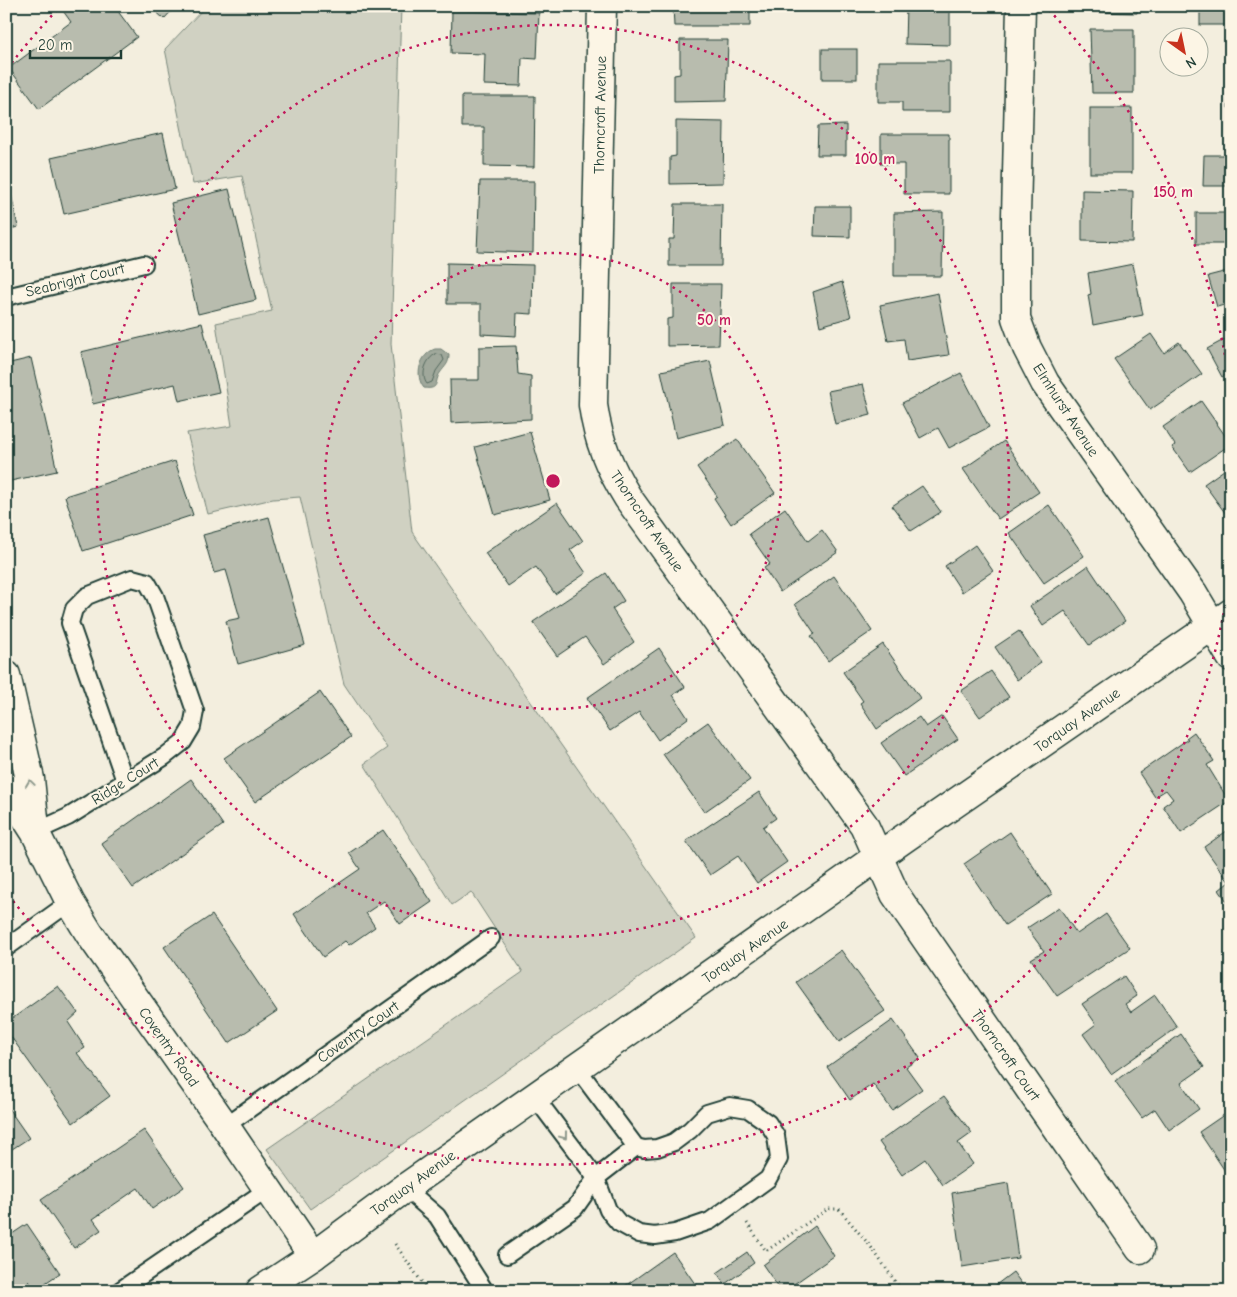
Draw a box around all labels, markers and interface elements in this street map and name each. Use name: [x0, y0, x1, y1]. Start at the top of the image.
scale bar: [30, 28, 121, 60]
north arrow: [1160, 28, 1210, 78]
text: 20 m: [38, 36, 72, 54]
text: N: [1182, 53, 1199, 72]
street label: Thorncroft Avenue: [590, 55, 610, 174]
text: 100 m: [855, 150, 895, 168]
text: 150 m: [1153, 183, 1193, 201]
street label: Seabright Court: [24, 259, 127, 301]
text: 50 m: [697, 311, 731, 329]
street label: Elmhurst Avenue: [1029, 360, 1103, 460]
street label: Thorncroft Avenue: [607, 467, 688, 575]
centre of rings: [544, 472, 562, 490]
street label: Torquay Avenue: [1031, 683, 1124, 756]
street label: Ridge Court: [88, 753, 163, 809]
one-way arrow: [25, 779, 36, 787]
street label: Torquay Avenue: [699, 914, 792, 987]
street label: Coventry Court: [314, 997, 403, 1067]
street label: Coventry Road: [135, 1004, 203, 1090]
street label: Thorncroft Court: [968, 1006, 1045, 1105]
one-way arrow: [558, 1130, 567, 1140]
street label: Torquay Avenue: [367, 1146, 459, 1220]

